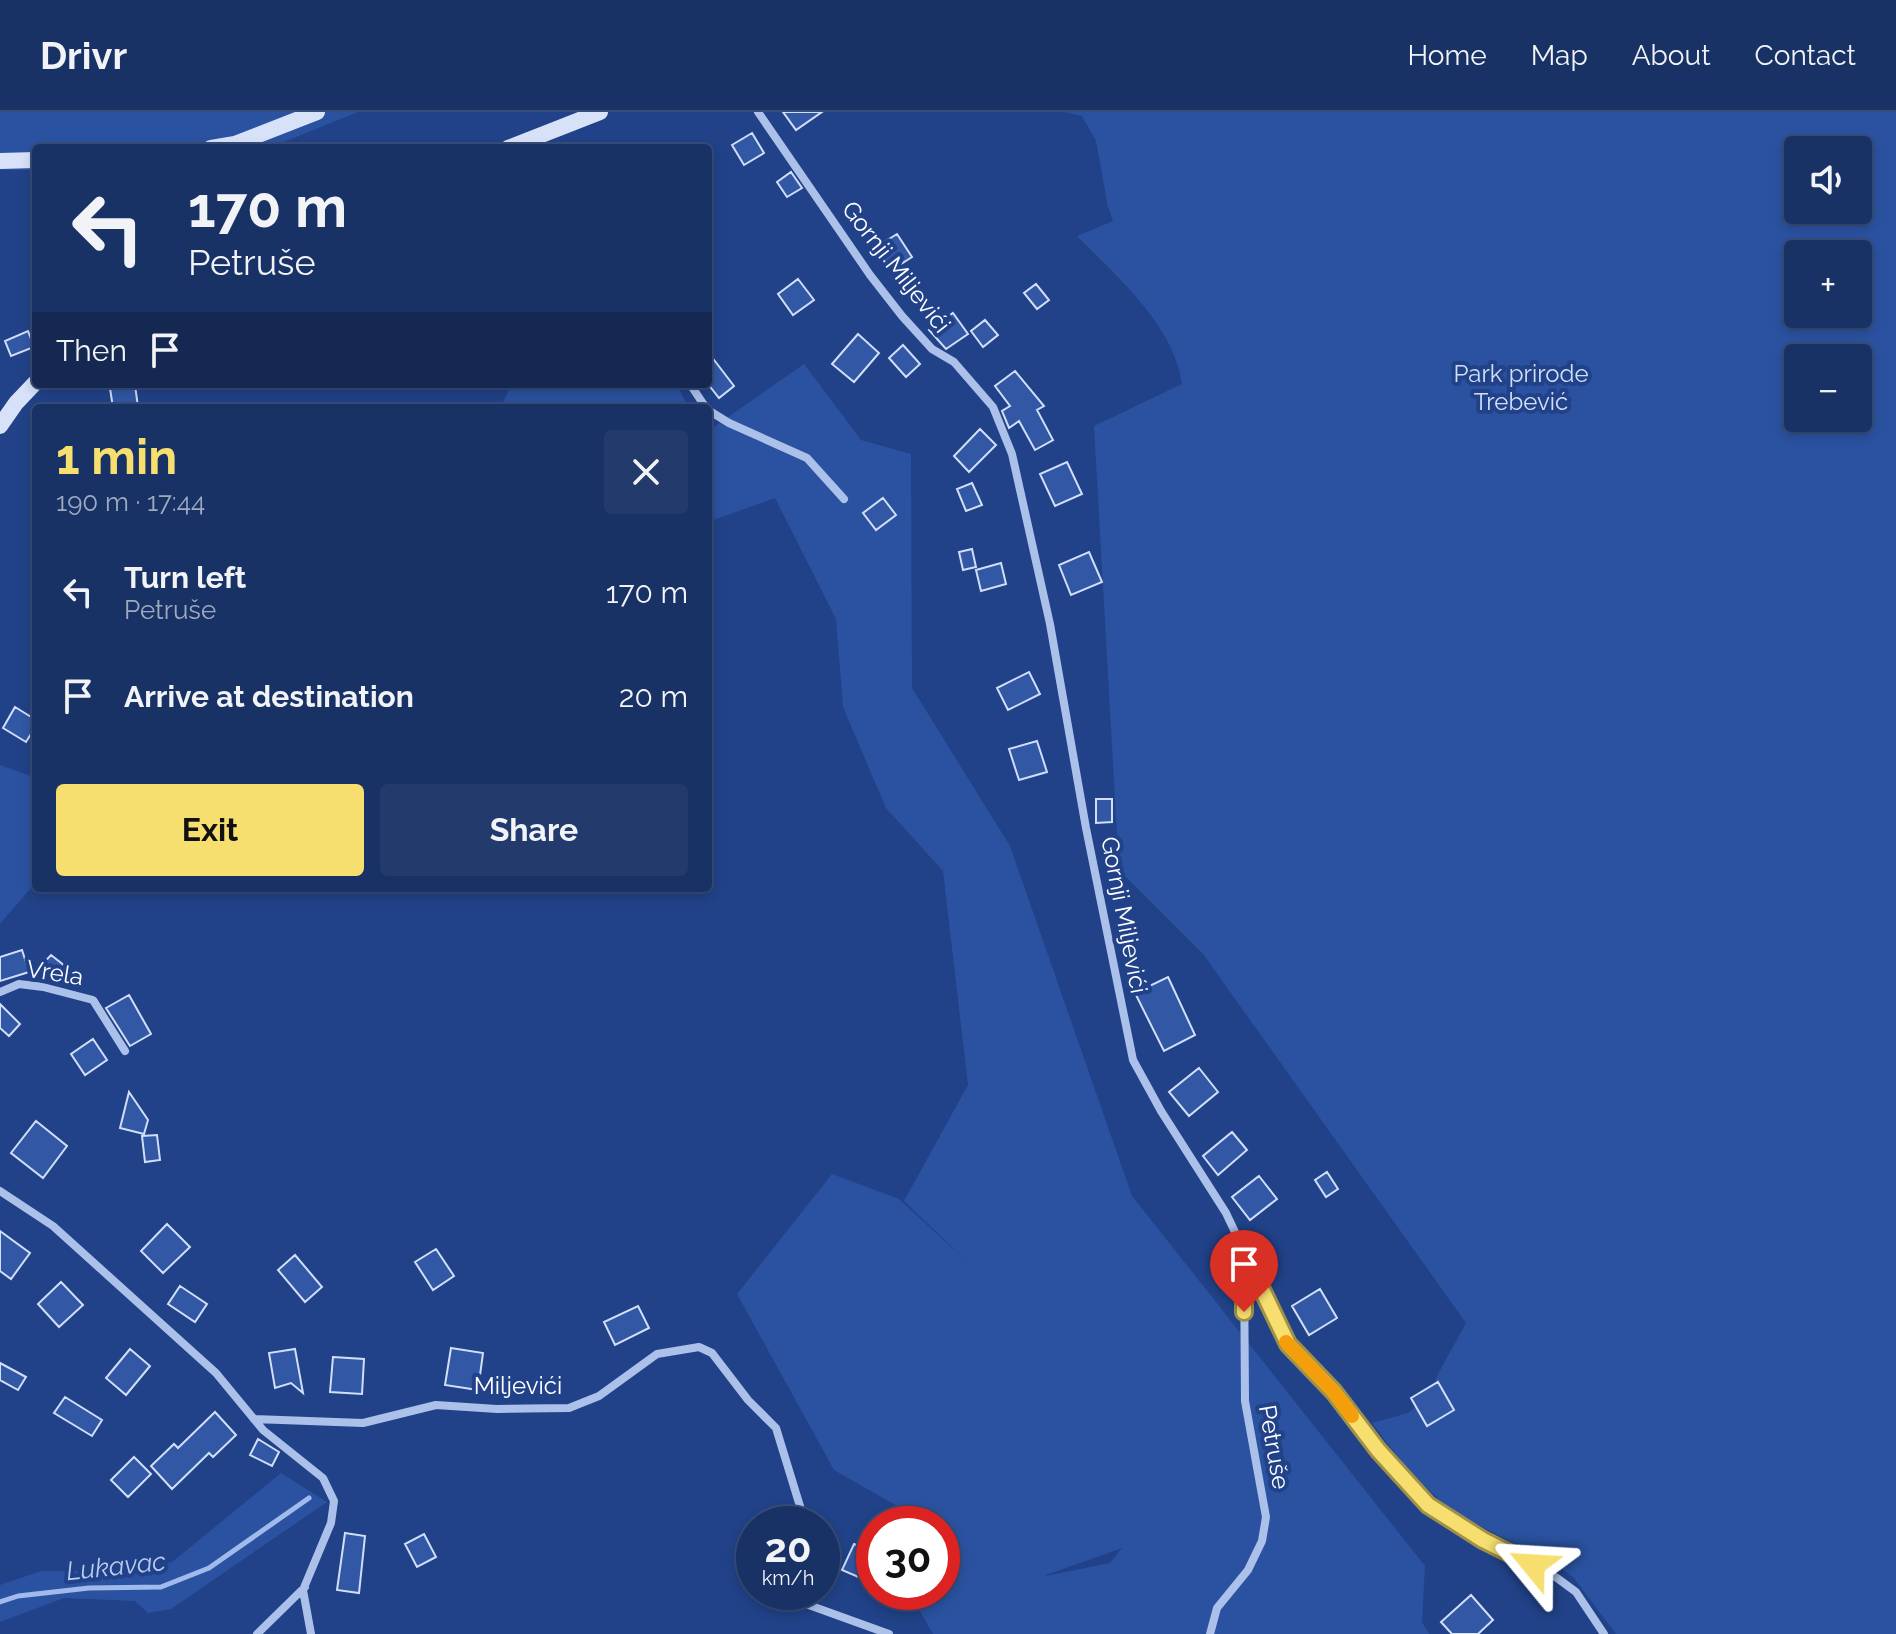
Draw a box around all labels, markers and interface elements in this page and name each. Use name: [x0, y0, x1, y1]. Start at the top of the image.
text: Drivr: [40, 33, 127, 78]
text: Home: [1407, 39, 1487, 72]
text: Map: [1531, 39, 1588, 72]
text: About: [1632, 39, 1711, 72]
text: Contact: [1755, 39, 1856, 72]
map controls: [1784, 136, 1872, 432]
button: sound: [1784, 136, 1872, 224]
text: 170 m: [188, 174, 347, 240]
icon: left: [56, 176, 160, 280]
street label: Gornji Miljevići: [836, 195, 957, 338]
button: +: [1784, 240, 1872, 328]
text: Petruše: [188, 241, 316, 283]
icon: arrive: [143, 328, 187, 372]
text: Then: [56, 333, 127, 368]
button: −: [1784, 344, 1872, 432]
park label: Park prirode Trebević: [1454, 359, 1588, 416]
text: 1 min: [56, 429, 177, 485]
button: close: [604, 430, 688, 514]
text: 190 m · 17:44: [56, 487, 205, 517]
text: Turn left: [124, 560, 246, 595]
icon: left: [56, 570, 100, 614]
text: 170 m: [606, 575, 688, 610]
text: Petruše: [124, 595, 216, 625]
icon: arrive: [56, 674, 100, 718]
text: Arrive at destination: [124, 679, 414, 714]
text: 20 m: [619, 679, 688, 714]
button: Exit: [56, 784, 364, 876]
button: Share: [380, 784, 688, 876]
street label: Gornji Miljevići: [1095, 834, 1154, 996]
street label: Vrela: [25, 954, 86, 991]
pin: [1210, 1230, 1278, 1312]
icon: arrive: [1222, 1242, 1266, 1286]
street label: Miljevići: [474, 1371, 562, 1400]
street label: Petruše: [1253, 1403, 1296, 1491]
speed limit sign: 30: [856, 1506, 960, 1610]
position arrow: [1491, 1523, 1575, 1607]
text: 20: [764, 1524, 812, 1571]
water label: Lukavac: [65, 1546, 168, 1586]
text: km/h: [762, 1566, 814, 1590]

